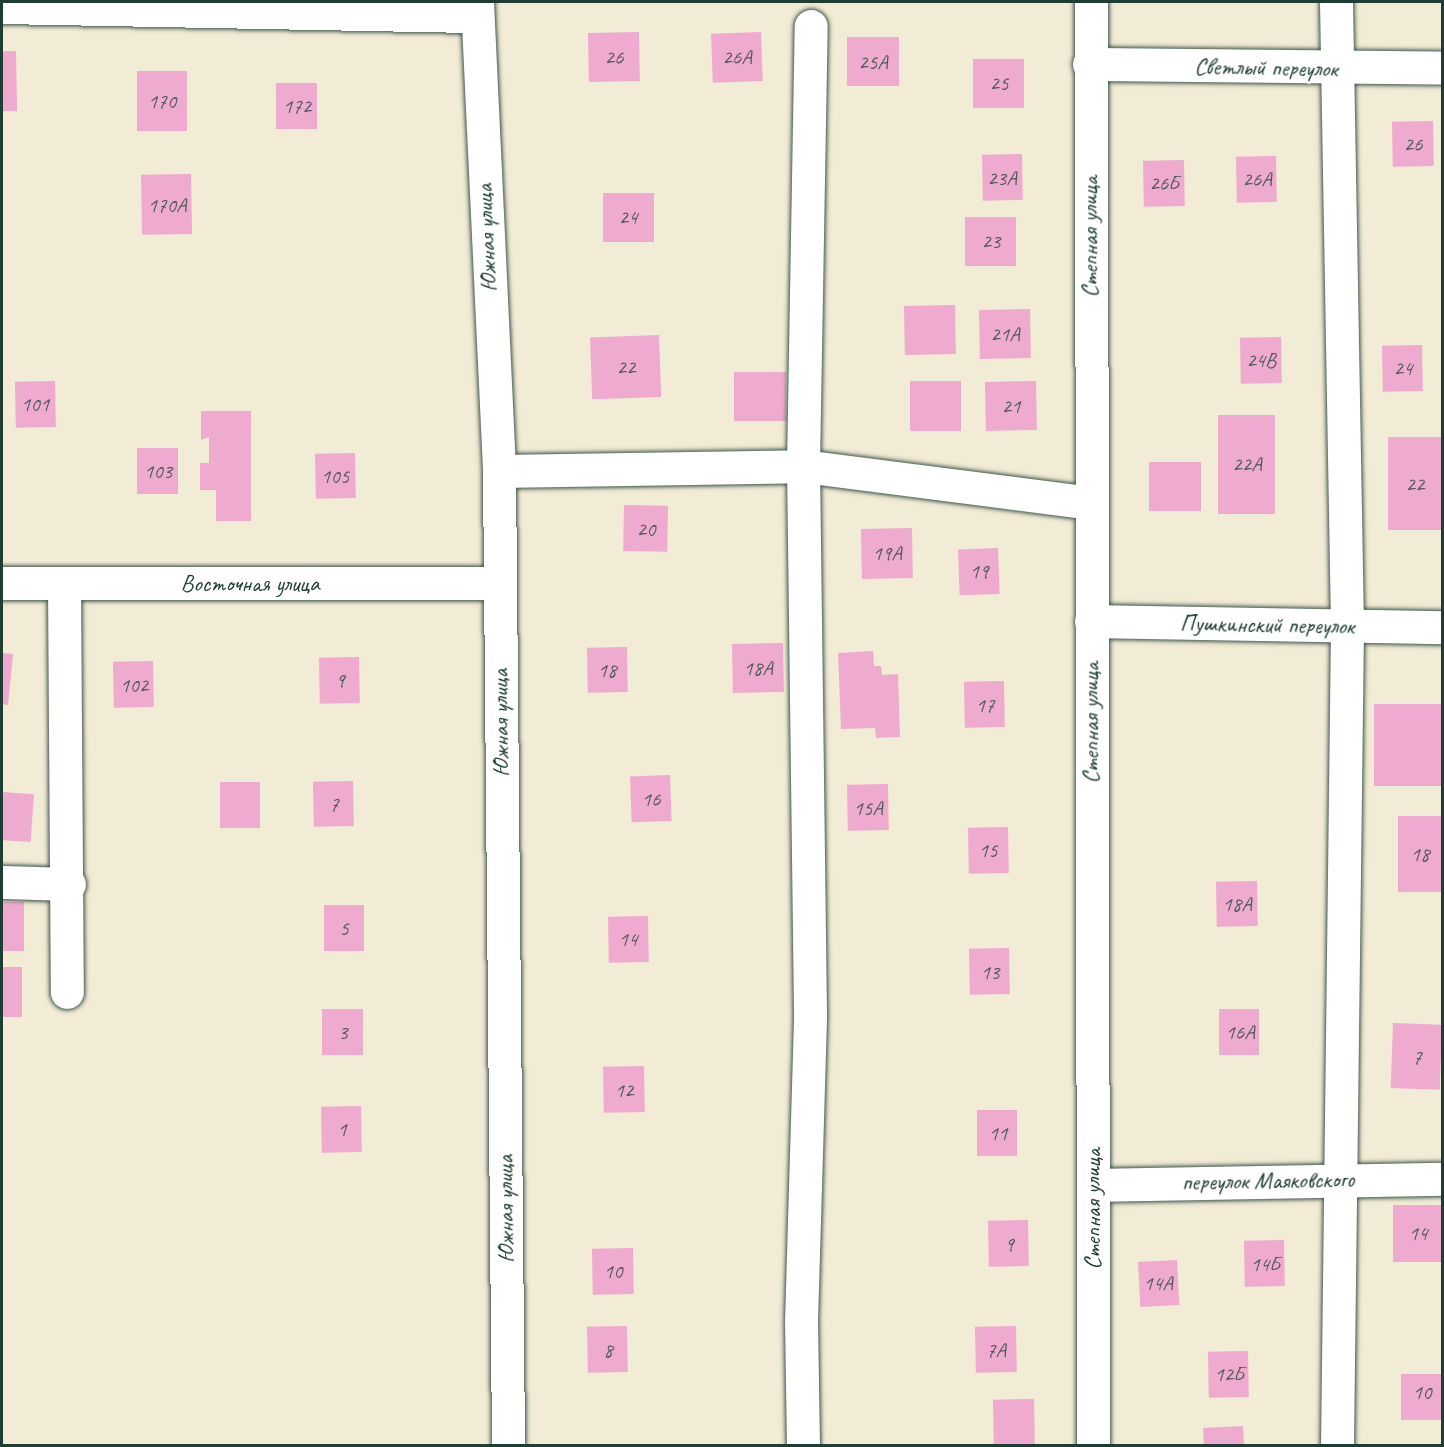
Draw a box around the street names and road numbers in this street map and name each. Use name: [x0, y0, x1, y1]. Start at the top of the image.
street label: Светлый переулок: [1194, 52, 1338, 84]
street label: Степная улица: [1076, 176, 1104, 298]
street label: Южная улица: [470, 183, 504, 293]
street label: Восточная улица: [179, 570, 321, 598]
street label: Пушкинский переулок: [1180, 609, 1354, 641]
street label: Степная улица: [1077, 662, 1105, 784]
street label: Южная улица: [486, 668, 516, 778]
street label: Степная улица: [1079, 1148, 1107, 1270]
street label: Южная улица: [491, 1154, 521, 1264]
street label: переулок Маяковского: [1181, 1165, 1355, 1197]

